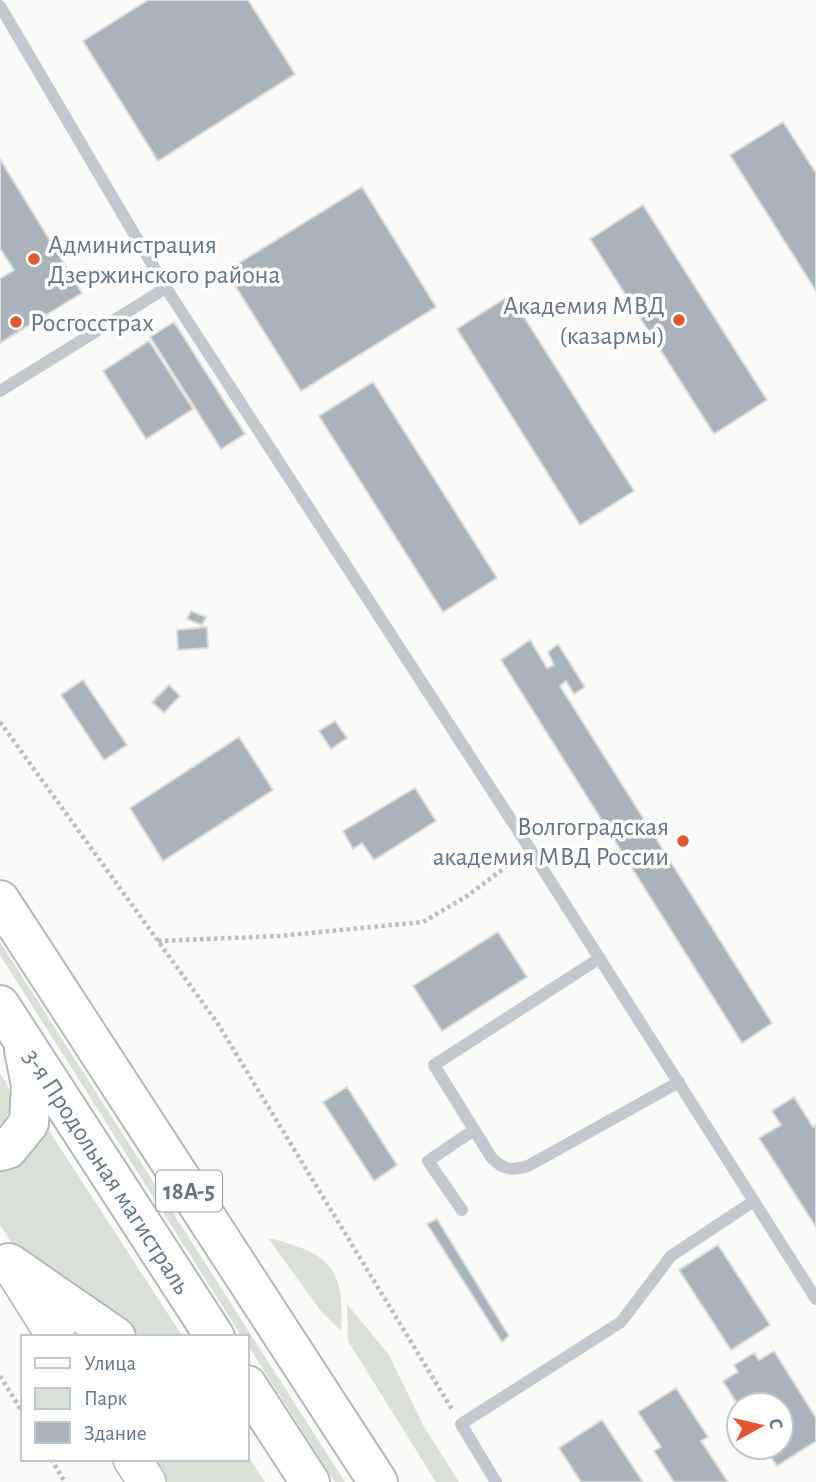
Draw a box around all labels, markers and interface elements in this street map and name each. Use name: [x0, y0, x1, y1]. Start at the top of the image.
place label: Администрация Дзержинского района: [48, 232, 280, 288]
marker: Администрация Дзержинского района: [26, 251, 42, 267]
place label: Академия МВД (казармы): [503, 293, 665, 349]
place label: Росгосстрах: [30, 310, 154, 336]
marker: Академия МВД (казармы): [671, 312, 687, 328]
marker: Росгосстрах: [8, 314, 24, 330]
place label: Волгоградская академия МВД России: [433, 814, 669, 870]
marker: Волгоградская академия МВД России: [675, 833, 691, 849]
street label: 3-я Продольная магистраль: [18, 1045, 195, 1299]
road number: 18А-5: [156, 1170, 222, 1212]
legend: [21, 1335, 248, 1461]
text: Улица: [84, 1353, 137, 1374]
text: Парк: [84, 1388, 128, 1409]
north arrow: [725, 1391, 795, 1461]
text: С: [765, 1417, 785, 1430]
text: Здание: [84, 1423, 147, 1444]

